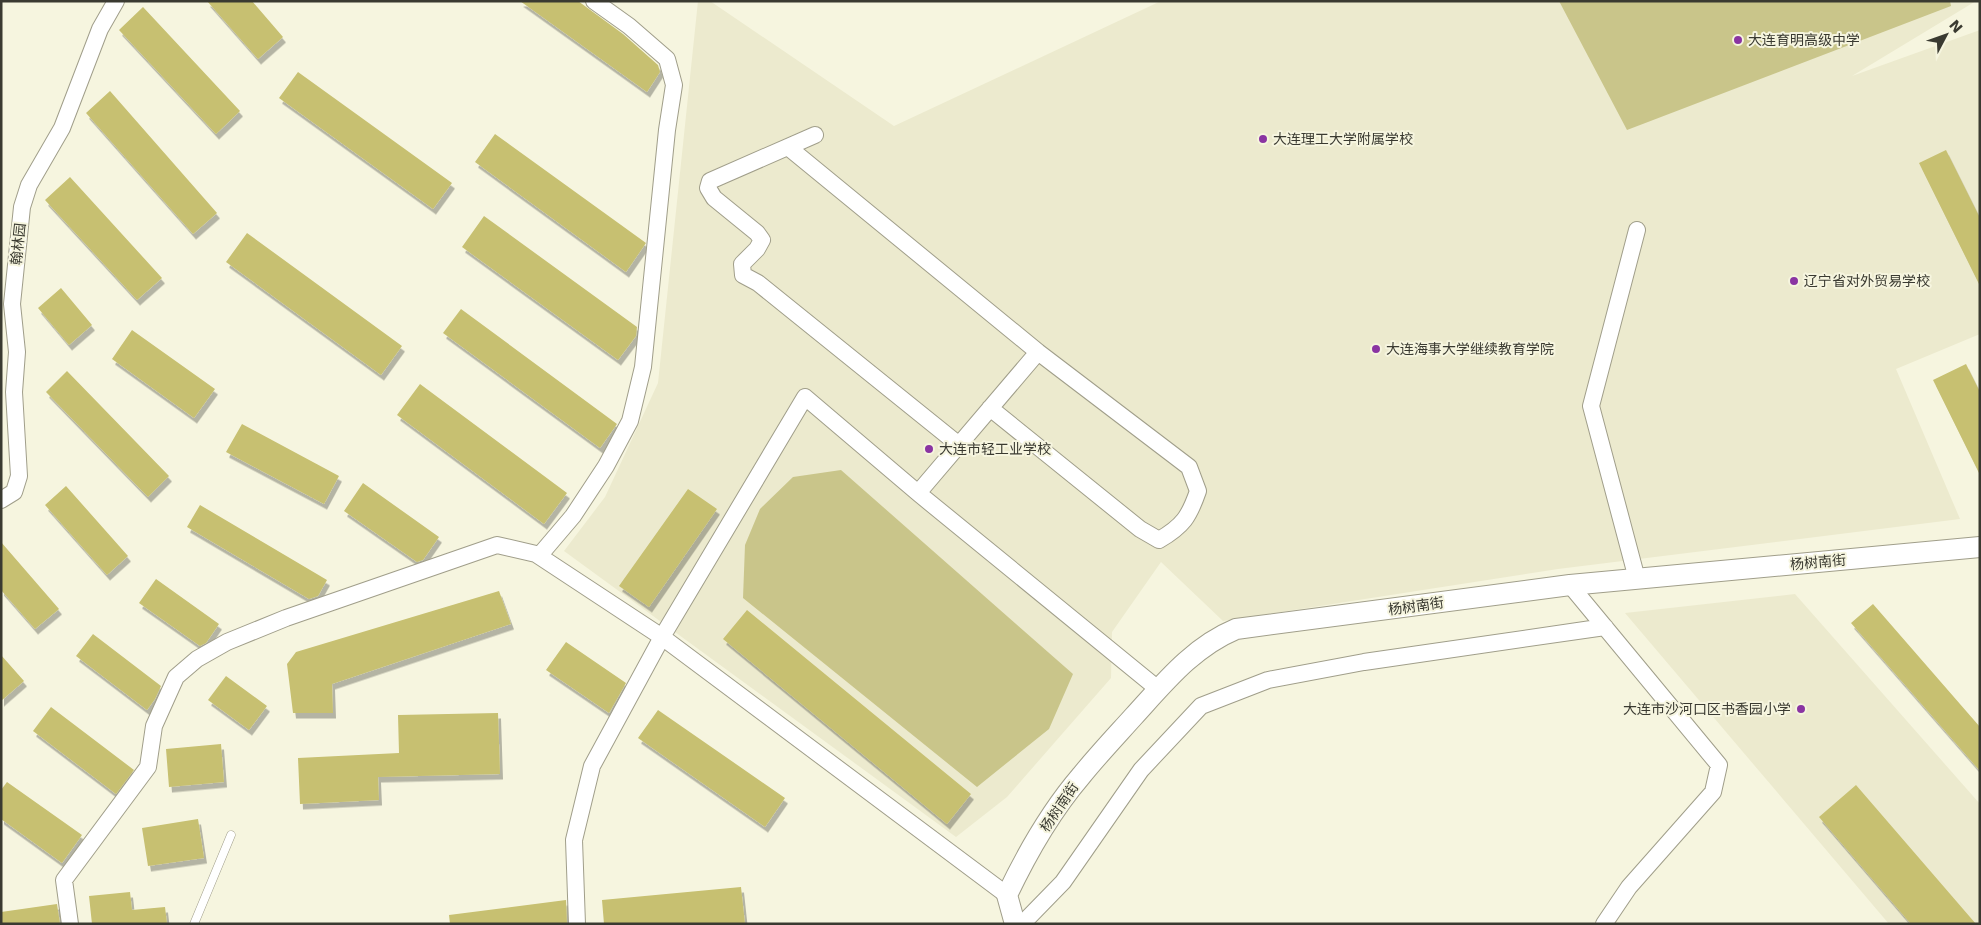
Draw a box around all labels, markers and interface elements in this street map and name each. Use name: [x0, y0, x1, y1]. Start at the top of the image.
north arrow: [1921, 10, 1971, 60]
text: N: [1946, 17, 1966, 36]
place label: 大连育明高级中学: [1748, 32, 1860, 48]
marker: 大连育明高级中学: [1732, 34, 1744, 46]
place label: 大连理工大学附属学校: [1273, 131, 1413, 147]
marker: 大连理工大学附属学校: [1257, 133, 1269, 145]
street label: 翰林园: [8, 222, 28, 266]
place label: 辽宁省对外贸易学校: [1804, 273, 1930, 289]
marker: 辽宁省对外贸易学校: [1788, 275, 1800, 287]
place label: 大连海事大学继续教育学院: [1386, 341, 1554, 357]
marker: 大连海事大学继续教育学院: [1370, 343, 1382, 355]
place label: 大连市轻工业学校: [939, 441, 1051, 457]
marker: 大连市轻工业学校: [923, 443, 935, 455]
street label: 杨树南街: [1789, 552, 1847, 572]
street label: 杨树南街: [1387, 594, 1445, 618]
place label: 大连市沙河口区书香园小学: [1623, 701, 1791, 717]
marker: 大连市沙河口区书香园小学: [1795, 703, 1807, 715]
street label: 杨树南街: [1037, 779, 1081, 835]

